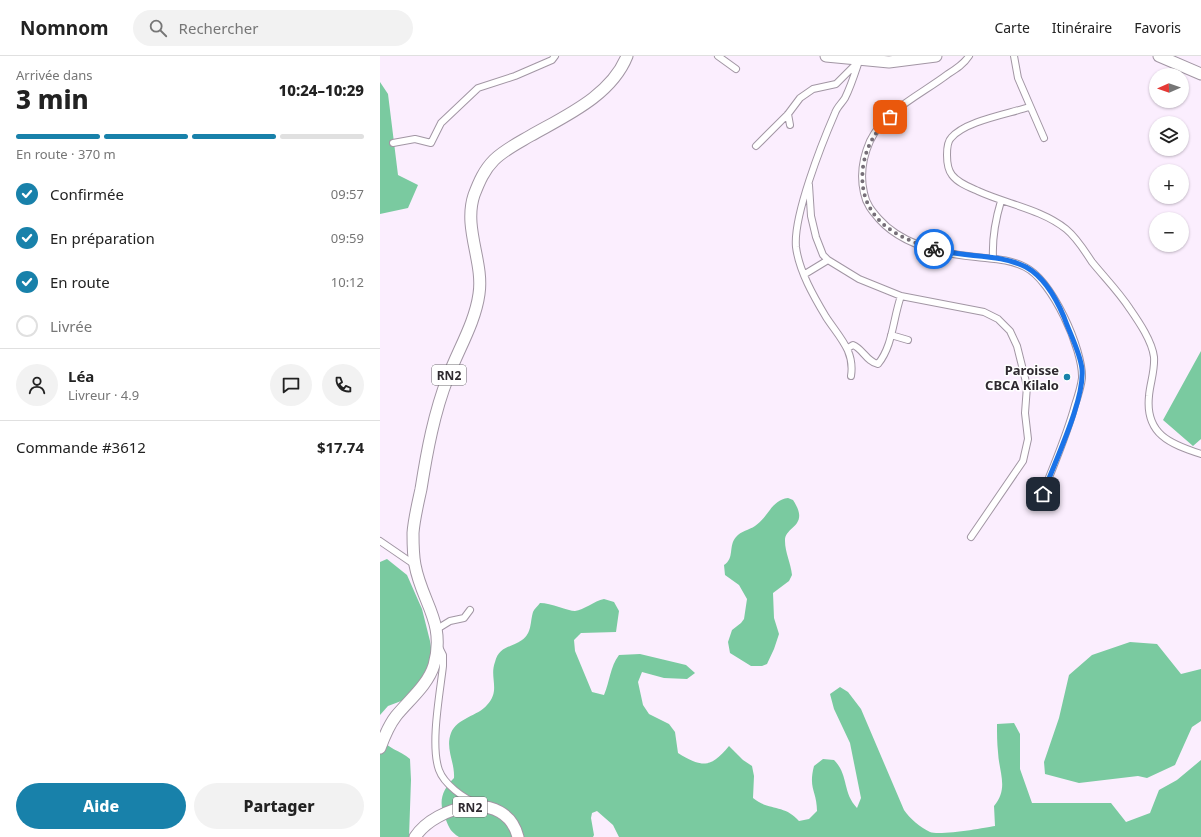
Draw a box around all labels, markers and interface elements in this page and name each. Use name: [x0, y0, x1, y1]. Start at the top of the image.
search box: [133, 10, 413, 46]
text: Nomnom: [20, 15, 109, 41]
icon: search: [147, 17, 169, 39]
text: Rechercher: [179, 18, 258, 38]
text: Carte: [994, 18, 1030, 37]
text: Itinéraire: [1052, 18, 1112, 37]
text: Favoris: [1134, 18, 1181, 37]
text: Arrivée dans: [16, 66, 93, 84]
north arrow: [1149, 68, 1189, 108]
map controls: [1149, 68, 1189, 252]
text: 10:24–10:29: [279, 80, 364, 100]
text: 3 min: [16, 81, 89, 117]
pin: [873, 100, 907, 134]
icon: bag: [879, 106, 901, 128]
button: layers: [1149, 116, 1189, 156]
text: En route · 370 m: [16, 145, 116, 163]
button: +: [1149, 164, 1189, 204]
icon: check: [16, 183, 38, 205]
text: Confirmée: [50, 184, 124, 204]
text: 09:57: [331, 185, 364, 203]
button: −: [1149, 212, 1189, 252]
icon: check: [16, 227, 38, 249]
text: En préparation: [50, 228, 155, 248]
text: 09:59: [331, 229, 364, 247]
courier: [914, 229, 954, 269]
icon: bike: [923, 238, 945, 260]
icon: check: [16, 271, 38, 293]
text: En route: [50, 272, 110, 292]
text: 10:12: [331, 273, 364, 291]
text: Livrée: [50, 316, 92, 336]
place label: Paroisse CBCA Kilalo: [985, 361, 1059, 394]
button: person: [16, 364, 58, 406]
button: chat: [270, 364, 312, 406]
button: phone: [322, 364, 364, 406]
road number: RN2: [432, 365, 466, 385]
text: Léa: [68, 366, 94, 386]
marker: Paroisse CBCA Kilalo: [1062, 372, 1072, 382]
text: Livreur · 4.9: [68, 386, 139, 404]
text: Commande #3612: [16, 437, 146, 457]
text: $17.74: [317, 437, 364, 457]
pin: [1026, 477, 1060, 511]
icon: home: [1032, 483, 1054, 505]
button: Aide: [16, 783, 186, 829]
button: Partager: [194, 783, 364, 829]
road number: RN2: [453, 797, 487, 817]

